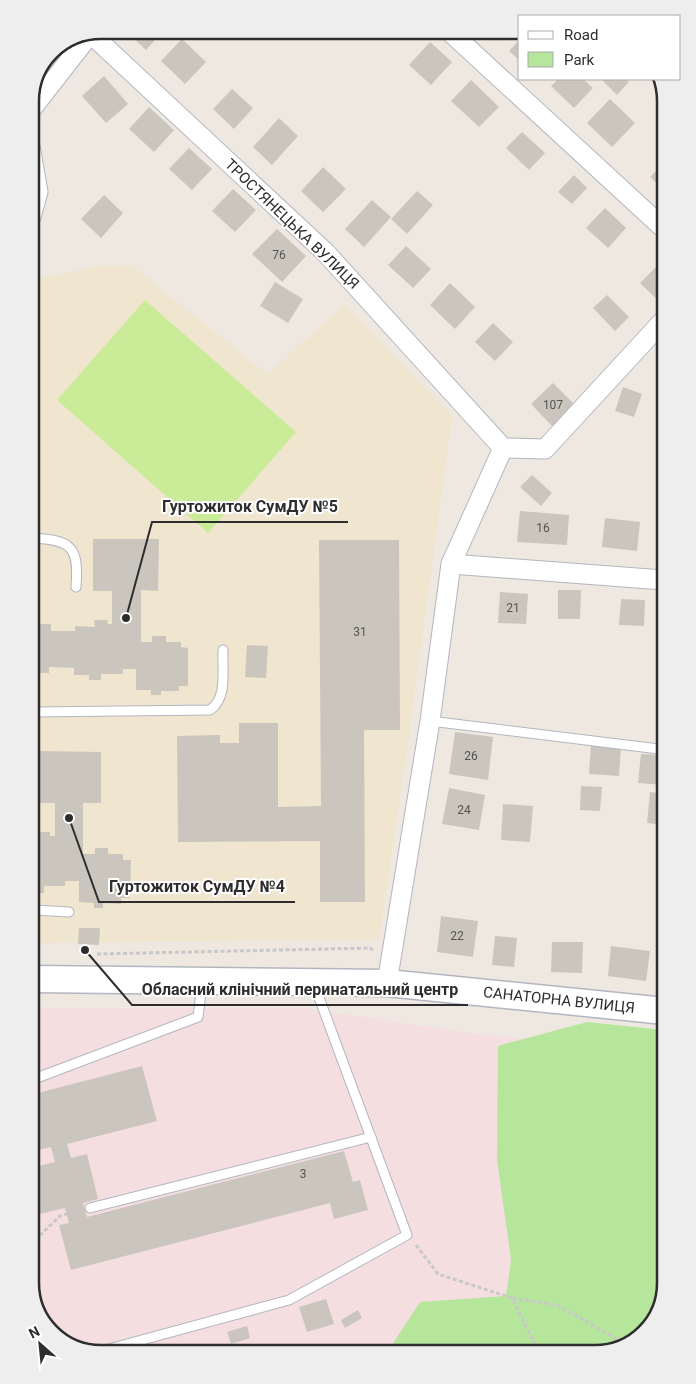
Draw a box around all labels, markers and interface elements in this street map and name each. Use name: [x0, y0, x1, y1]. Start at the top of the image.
legend: [518, 15, 681, 80]
text: Road: [564, 26, 598, 44]
text: Park: [564, 51, 595, 69]
street label: ТРОСТЯНЕЦЬКА ВУЛИЦЯ: [221, 155, 363, 293]
house number: 76: [272, 248, 286, 262]
house number: 107: [543, 398, 563, 412]
callout: Гуртожиток СумДУ №5: [152, 491, 348, 522]
text: Гуртожиток СумДУ №5: [162, 497, 338, 516]
house number: 16: [536, 521, 550, 535]
house number: 21: [506, 601, 520, 615]
house number: 31: [353, 625, 367, 639]
house number: 26: [464, 749, 478, 763]
house number: 24: [457, 803, 471, 817]
callout: Гуртожиток СумДУ №4: [99, 871, 295, 902]
text: Гуртожиток СумДУ №4: [109, 877, 285, 896]
house number: 22: [450, 929, 464, 943]
callout: Обласний клінічний перинатальний центр: [132, 974, 468, 1005]
text: Обласний клінічний перинатальний центр: [142, 980, 458, 999]
street label: САНАТОРНА ВУЛИЦЯ: [482, 983, 636, 1017]
house number: 3: [300, 1167, 306, 1181]
north arrow: [15, 1319, 65, 1369]
text: N: [26, 1323, 42, 1342]

